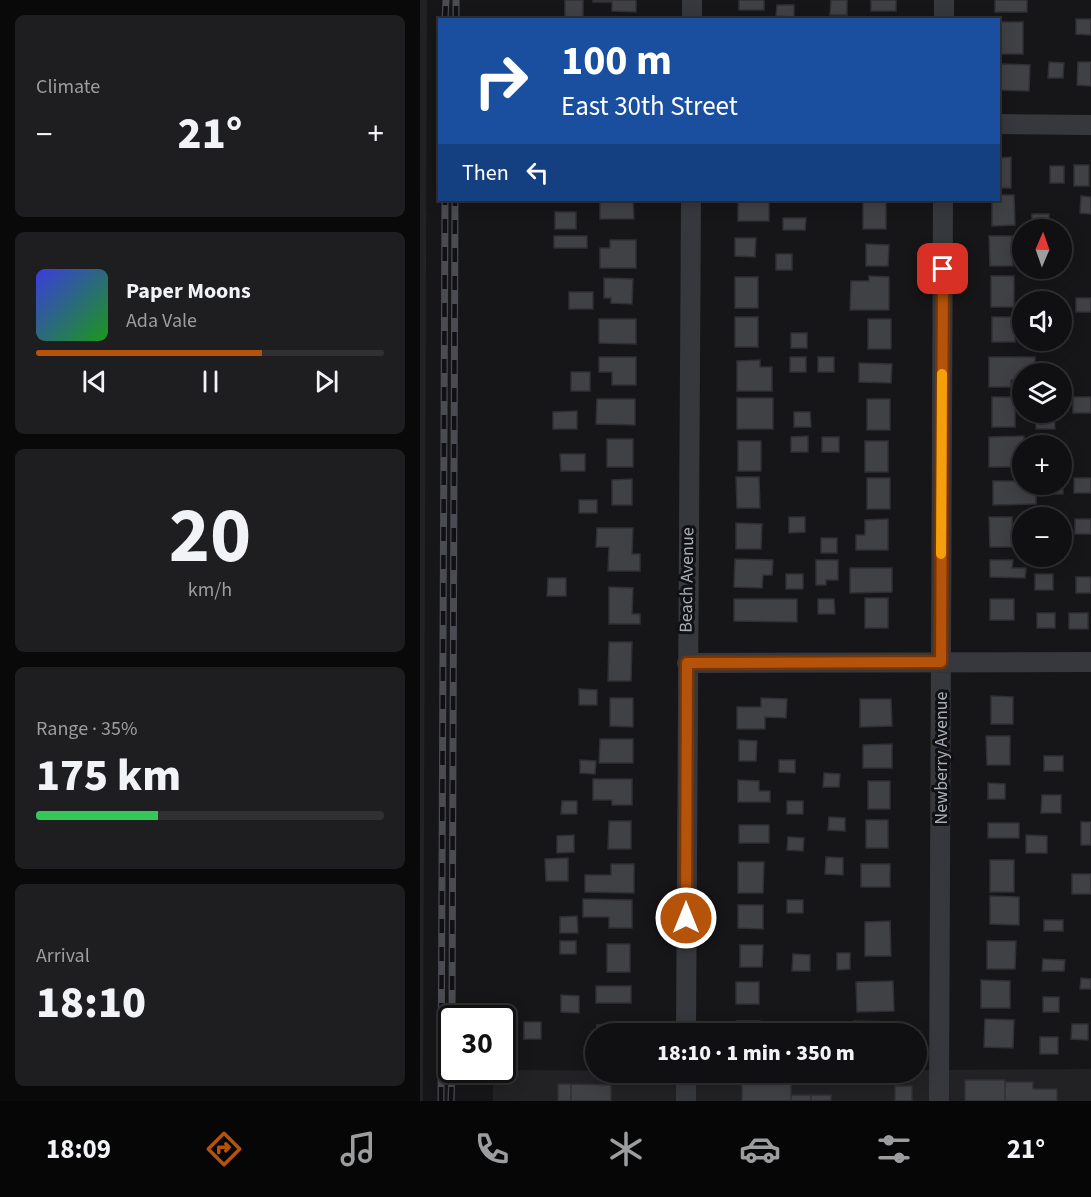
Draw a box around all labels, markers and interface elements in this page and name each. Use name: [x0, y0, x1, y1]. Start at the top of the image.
text: 100 m: [561, 31, 672, 91]
icon: right: [462, 42, 540, 120]
text: Climate: [36, 73, 100, 101]
text: East 30th Street: [561, 87, 738, 126]
text: 21°: [178, 102, 242, 166]
text: −: [36, 111, 52, 158]
text: +: [368, 111, 384, 158]
icon: left: [521, 156, 554, 189]
text: Then: [462, 157, 509, 189]
north arrow: [1012, 219, 1072, 279]
map controls: [1012, 219, 1072, 567]
pin: [917, 243, 968, 294]
icon: arrive: [926, 252, 959, 285]
text: Paper Moons: [126, 275, 251, 307]
button: sound: [1012, 291, 1072, 351]
text: Ada Vale: [126, 307, 197, 335]
button: layers: [1012, 363, 1072, 423]
icon: previous: [78, 365, 111, 398]
icon: pause: [194, 365, 227, 398]
icon: next: [310, 365, 343, 398]
button: +: [1012, 435, 1072, 495]
text: 20: [169, 481, 251, 592]
button: −: [1012, 507, 1072, 567]
street label: Beach Avenue: [674, 527, 700, 633]
text: km/h: [188, 576, 232, 604]
street label: Newberry Avenue: [929, 691, 954, 824]
text: Range · 35%: [36, 715, 137, 743]
text: 175 km: [36, 744, 181, 808]
position arrow: [654, 886, 718, 950]
text: Arrival: [36, 942, 90, 970]
text: 18:10: [36, 971, 146, 1035]
speed limit sign: 30: [438, 1005, 516, 1083]
text: 18:10 · 1 min · 350 m: [657, 1037, 855, 1069]
icon: directions: [203, 1128, 245, 1170]
icon: music: [337, 1128, 379, 1170]
icon: phone: [471, 1128, 513, 1170]
icon: climate: [605, 1128, 647, 1170]
icon: car: [739, 1128, 781, 1170]
icon: filters: [873, 1128, 915, 1170]
text: 18:09: [46, 1130, 111, 1169]
text: 21°: [1007, 1130, 1045, 1169]

